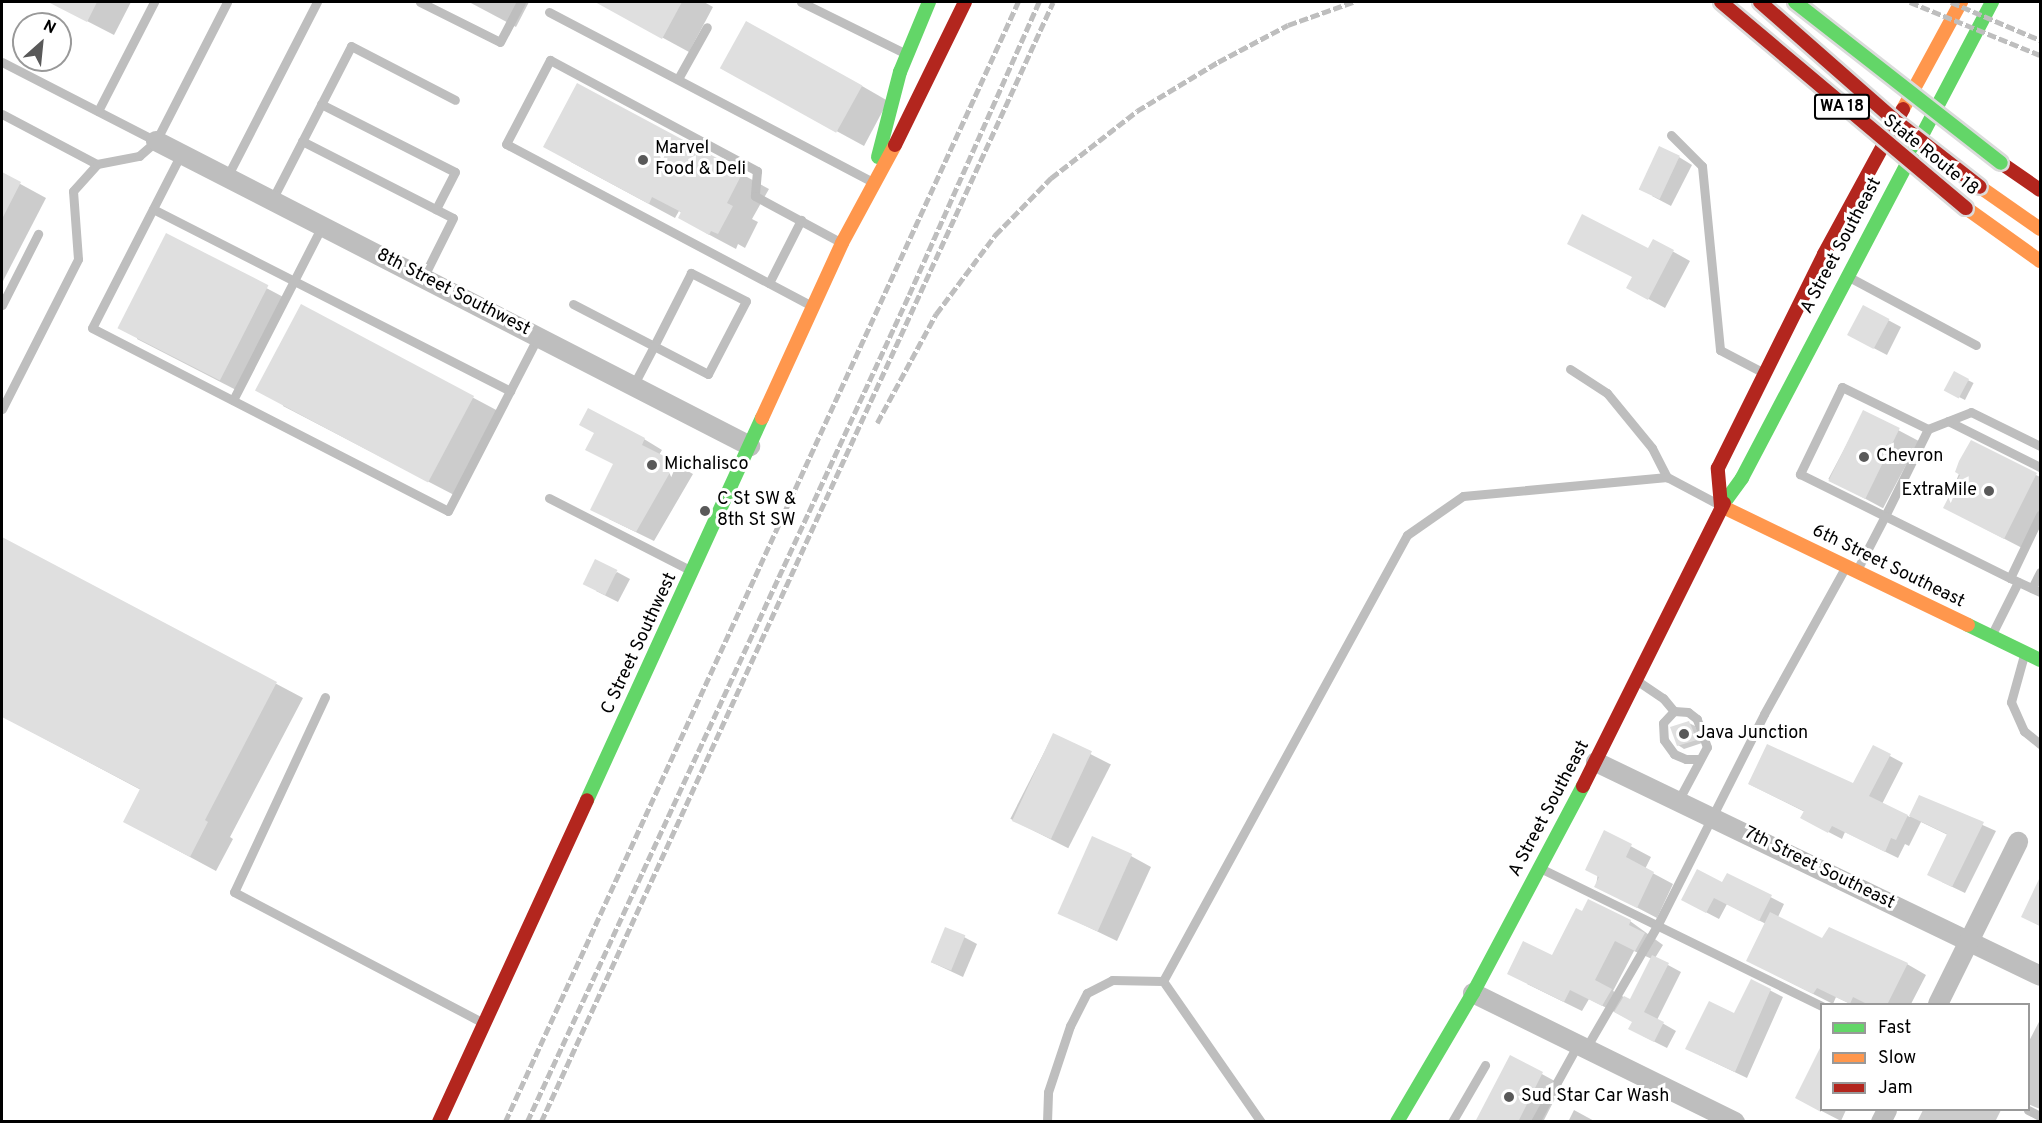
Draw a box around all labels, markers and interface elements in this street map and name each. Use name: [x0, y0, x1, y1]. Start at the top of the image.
north arrow: [12, 12, 72, 72]
text: N: [40, 16, 59, 39]
road number: WA 18: [1814, 94, 1870, 120]
street label: State Route 18: [1878, 111, 1982, 201]
place label: Marvel Food & Deli: [655, 139, 746, 182]
marker: Marvel Food & Deli: [636, 153, 650, 167]
street label: A Street Southeast: [1797, 174, 1887, 318]
street label: 8th Street Southwest: [373, 245, 533, 341]
place label: Chevron: [1876, 446, 1943, 468]
marker: Chevron: [1857, 450, 1871, 464]
place label: Michalisco: [664, 454, 748, 476]
marker: Michalisco: [645, 458, 659, 472]
place label: ExtraMile: [1901, 480, 1977, 502]
marker: ExtraMile: [1982, 484, 1996, 498]
place label: C St SW & 8th St SW: [717, 490, 796, 532]
marker: C St SW & 8th St SW: [698, 504, 712, 518]
street label: 6th Street Southeast: [1808, 521, 1968, 613]
street label: C Street Southwest: [598, 570, 682, 718]
place label: Java Junction: [1696, 723, 1808, 745]
marker: Java Junction: [1677, 727, 1691, 741]
street label: A Street Southeast: [1505, 737, 1595, 881]
street label: 7th Street Southeast: [1740, 823, 1898, 915]
legend: [1820, 1003, 2030, 1111]
text: Fast: [1878, 1017, 1911, 1040]
text: Slow: [1878, 1047, 1916, 1070]
text: Jam: [1878, 1077, 1913, 1100]
place label: Sud Star Car Wash: [1521, 1086, 1670, 1108]
marker: Sud Star Car Wash: [1502, 1090, 1516, 1104]

